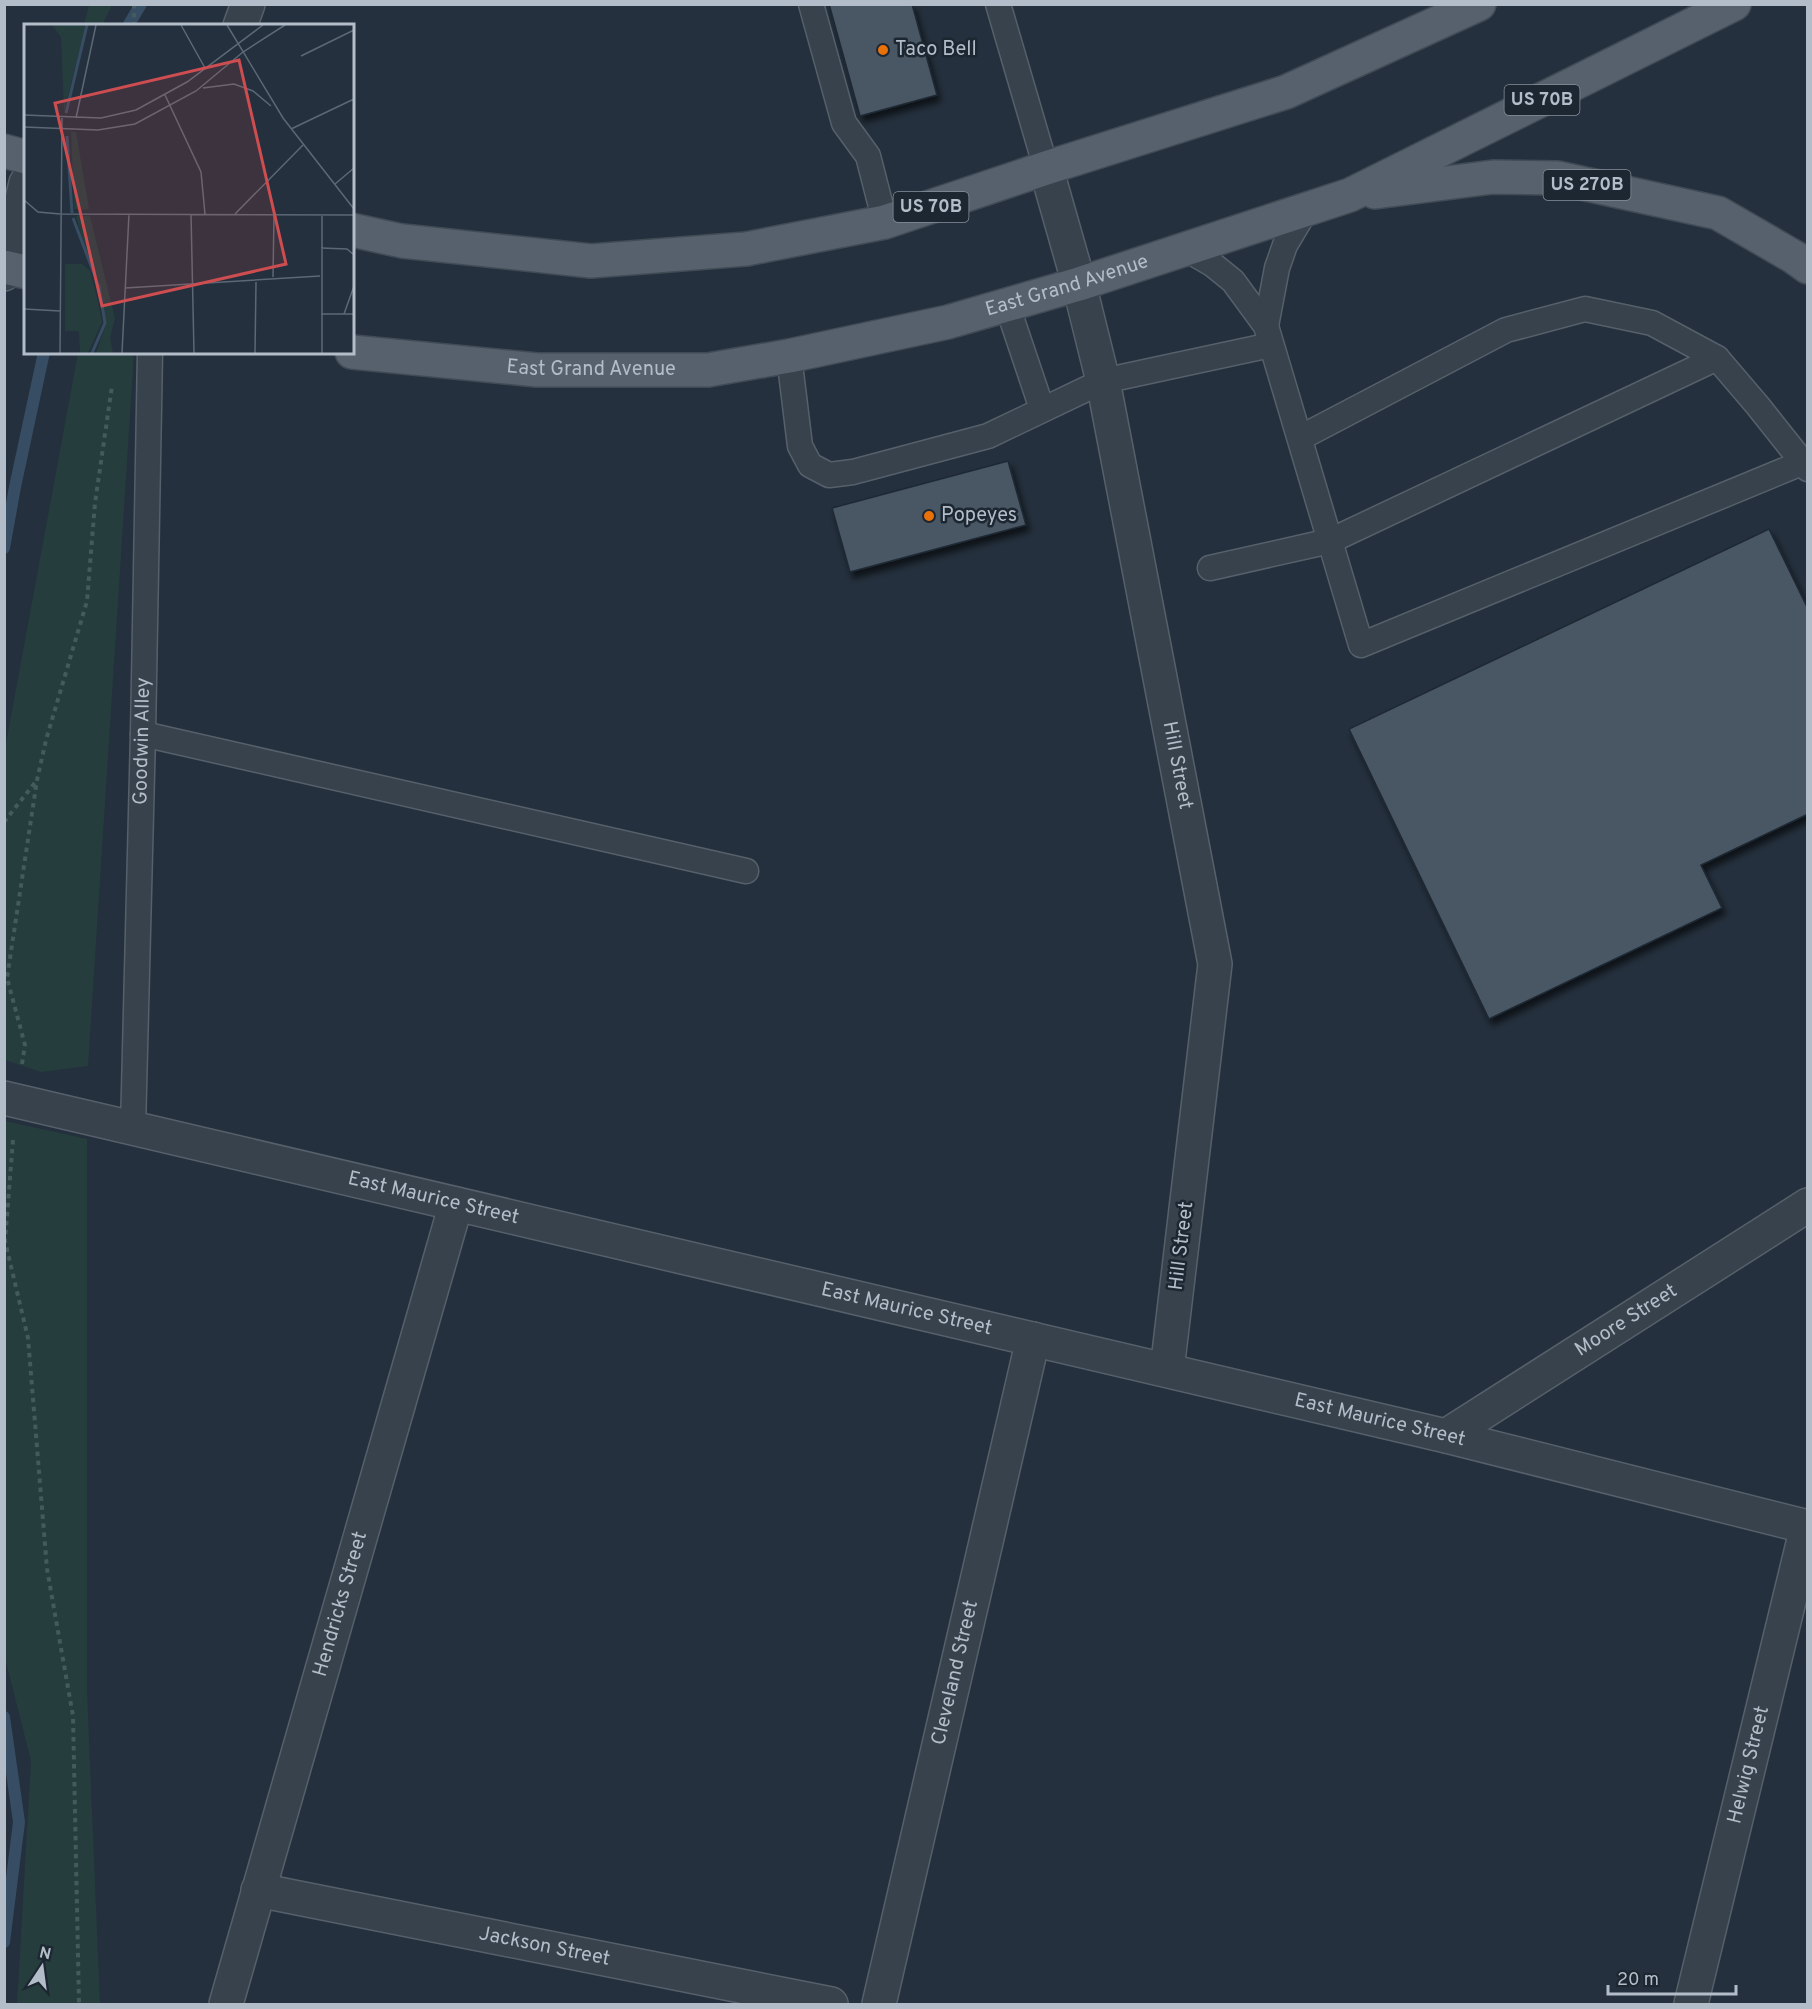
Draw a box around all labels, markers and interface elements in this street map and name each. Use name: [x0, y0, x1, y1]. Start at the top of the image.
inset map: [24, 24, 354, 354]
place label: Taco Bell: [895, 37, 977, 63]
marker: Taco Bell: [876, 43, 890, 57]
road number: US 70B: [1504, 85, 1580, 115]
road number: US 270B: [1544, 170, 1630, 200]
road number: US 70B: [894, 192, 968, 222]
street label: East Grand Avenue: [982, 249, 1152, 323]
street label: East Grand Avenue: [505, 354, 676, 383]
place label: Popeyes: [941, 503, 1017, 529]
marker: Popeyes: [922, 509, 936, 523]
street label: Goodwin Alley: [128, 677, 157, 805]
street label: Hill Street: [1156, 719, 1198, 812]
street label: East Maurice Street: [345, 1166, 521, 1231]
street label: Hill Street: [1164, 1200, 1200, 1292]
street label: East Maurice Street: [818, 1277, 995, 1342]
street label: Moore Street: [1570, 1279, 1682, 1363]
street label: East Maurice Street: [1292, 1388, 1468, 1453]
street label: Hendricks Street: [308, 1529, 374, 1680]
street label: Cleveland Street: [926, 1598, 985, 1748]
street label: Helwig Street: [1722, 1703, 1776, 1827]
street label: Jackson Street: [476, 1921, 612, 1973]
north arrow: [12, 1937, 72, 1997]
text: N: [37, 1943, 53, 1965]
scale bar: [1608, 1958, 1736, 1996]
text: 20 m: [1617, 1969, 1659, 1992]

